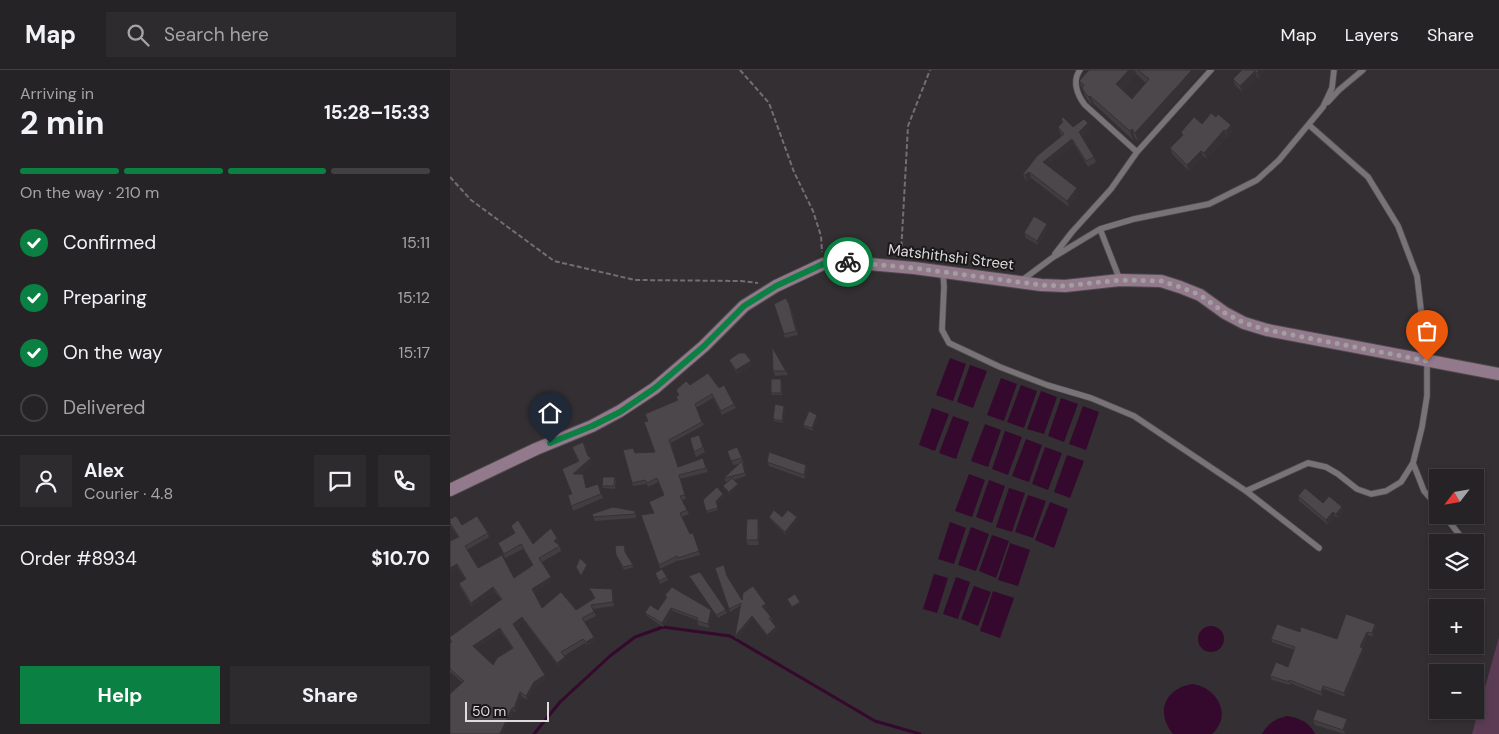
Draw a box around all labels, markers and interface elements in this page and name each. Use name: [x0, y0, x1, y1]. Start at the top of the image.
search box: [106, 12, 456, 57]
text: Map: [25, 19, 76, 50]
icon: search: [124, 21, 152, 49]
text: Search here: [164, 22, 269, 47]
text: Map: [1281, 23, 1317, 47]
text: Layers: [1345, 23, 1399, 47]
text: Share: [1427, 23, 1474, 47]
text: Arriving in: [20, 83, 94, 104]
text: 15:28–15:33: [324, 100, 430, 125]
text: 2 min: [20, 102, 105, 144]
text: On the way · 210 m: [20, 182, 159, 203]
icon: check: [20, 229, 48, 257]
text: Confirmed: [63, 230, 156, 255]
text: 15:11: [402, 232, 430, 253]
courier: [823, 237, 873, 287]
street label: Matshithshi Street: [887, 239, 1015, 275]
icon: bike: [834, 248, 862, 276]
icon: check: [20, 284, 48, 312]
text: Preparing: [63, 285, 147, 310]
text: 15:12: [398, 287, 430, 308]
pin: [1406, 310, 1448, 361]
icon: bag: [1413, 317, 1441, 345]
icon: check: [20, 339, 48, 367]
text: On the way: [63, 340, 163, 365]
text: 15:17: [398, 342, 430, 363]
pin: [529, 392, 571, 443]
text: Delivered: [63, 395, 145, 420]
icon: home: [536, 399, 564, 427]
button: person: [20, 455, 72, 507]
button: chat: [314, 455, 366, 507]
button: phone: [378, 455, 430, 507]
text: Alex: [84, 458, 124, 483]
north arrow: [1429, 469, 1484, 524]
map controls: [1429, 469, 1484, 719]
text: Courier · 4.8: [84, 483, 173, 504]
button: layers: [1429, 534, 1484, 589]
text: Order #8934: [20, 546, 137, 571]
text: $10.70: [371, 546, 430, 571]
button: +: [1429, 599, 1484, 654]
button: −: [1429, 664, 1484, 719]
button: Help: [20, 666, 220, 724]
button: Share: [230, 666, 430, 724]
scale bar: [465, 699, 549, 722]
text: 50 m: [472, 702, 506, 720]

